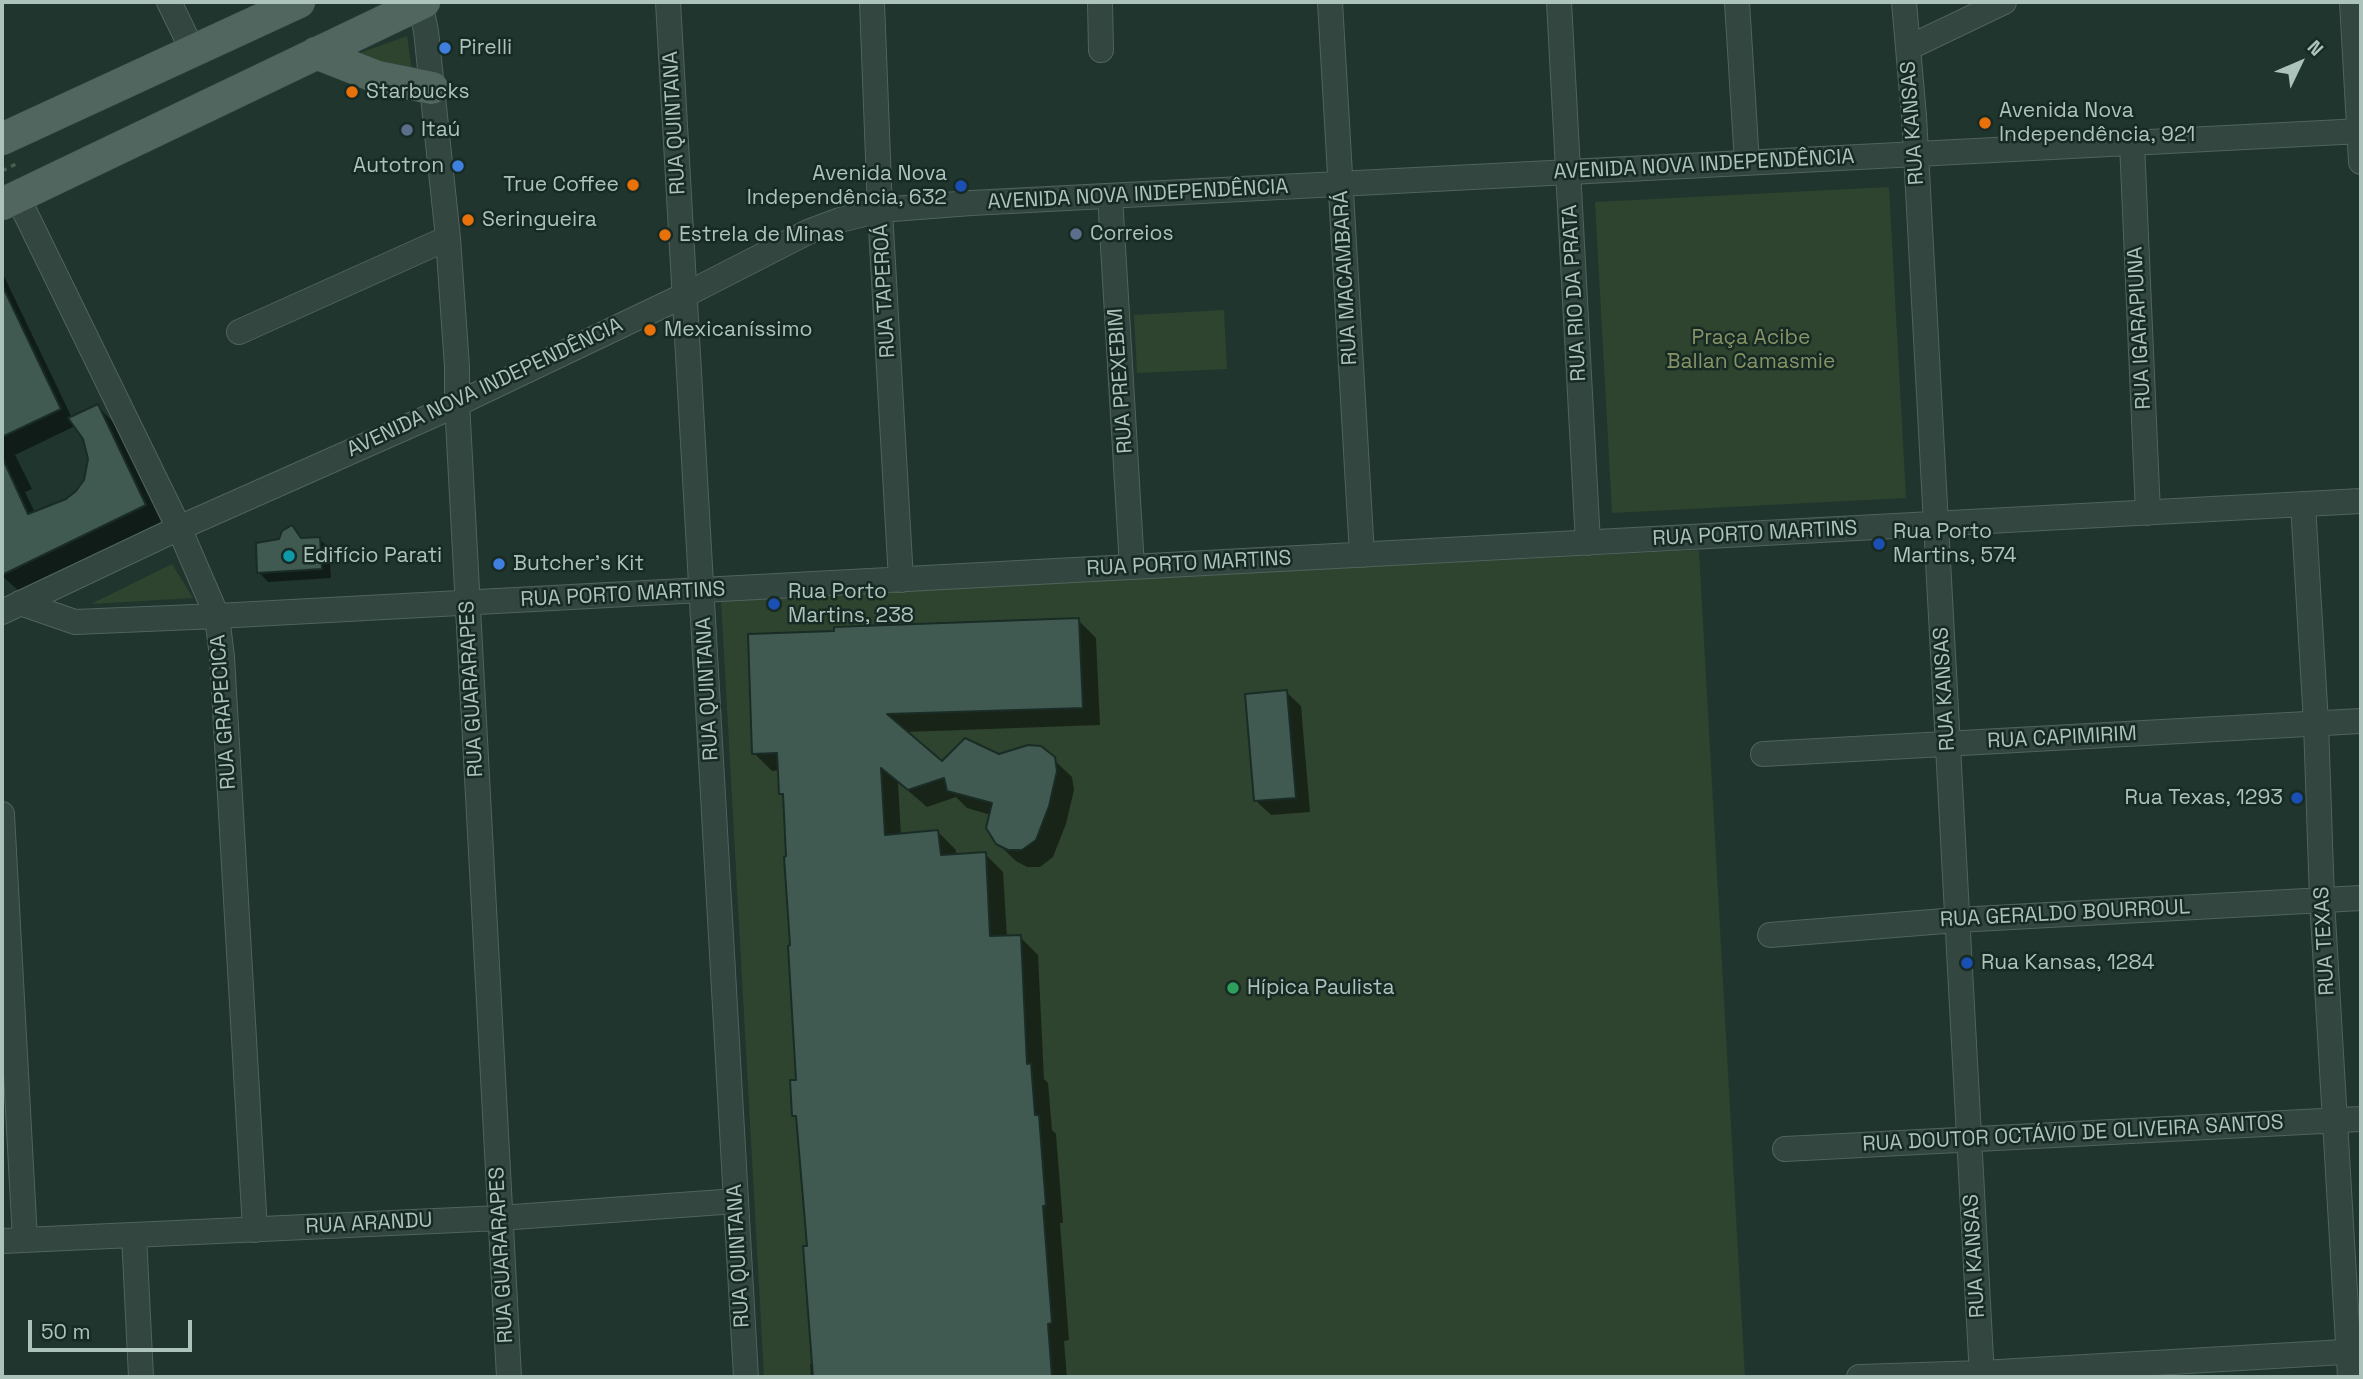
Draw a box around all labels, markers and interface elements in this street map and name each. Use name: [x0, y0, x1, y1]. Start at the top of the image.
north arrow: [2265, 28, 2335, 98]
place label: Pirelli: [459, 35, 512, 61]
text: N: [2302, 35, 2329, 61]
marker: Pirelli: [437, 40, 453, 56]
street label: RUA QUINTANA: [659, 51, 691, 195]
street label: RUA KANSAS: [1896, 60, 1930, 186]
place label: Starbucks: [366, 79, 470, 105]
marker: Starbucks: [344, 84, 360, 100]
place label: Avenida Nova Independência, 921: [1999, 98, 2195, 148]
marker: Avenida Nova Independência, 921: [1977, 115, 1993, 131]
place label: Itaú: [421, 117, 460, 143]
marker: Itaú: [399, 122, 415, 138]
street label: AVENIDA NOVA INDEPENDÊNCIA: [1553, 145, 1855, 185]
place label: Autotron: [353, 153, 444, 179]
marker: Autotron: [450, 158, 466, 174]
place label: Avenida Nova Independência, 632: [747, 161, 947, 211]
place label: True Coffee: [503, 172, 619, 198]
street label: AVENIDA NOVA INDEPENDÊNCIA: [987, 175, 1289, 215]
marker: True Coffee: [625, 177, 641, 193]
marker: Avenida Nova Independência, 632: [953, 178, 969, 194]
street label: RUA MACAMBARÁ: [1329, 190, 1363, 366]
street label: RUA RIO DA PRATA: [1558, 204, 1592, 382]
place label: Seringueira: [482, 207, 597, 233]
marker: Seringueira: [460, 212, 476, 228]
place label: Correios: [1090, 221, 1174, 247]
place label: Estrela de Minas: [679, 222, 844, 248]
street label: RUA TAPEROÁ: [869, 223, 901, 359]
marker: Correios: [1068, 226, 1084, 242]
marker: Estrela de Minas: [657, 227, 673, 243]
street label: RUA IGARAPIUNA: [2123, 246, 2157, 410]
street label: RUA PREXEBIM: [1103, 307, 1139, 455]
street label: AVENIDA NOVA INDEPENDÊNCIA: [343, 313, 627, 463]
place label: Mexicaníssimo: [664, 317, 812, 343]
marker: Mexicaníssimo: [642, 322, 658, 338]
park label: Praça Acibe Ballan Camasmie: [1667, 325, 1835, 375]
street label: RUA PORTO MARTINS: [1652, 516, 1858, 552]
place label: Rua Porto Martins, 574: [1893, 519, 2017, 569]
marker: Rua Porto Martins, 574: [1871, 536, 1887, 552]
place label: Edifício Parati: [303, 543, 442, 569]
street label: RUA PORTO MARTINS: [1086, 546, 1292, 582]
marker: Edifício Parati: [281, 548, 297, 564]
place label: Butcher's Kit: [513, 551, 644, 577]
marker: Butcher's Kit: [491, 556, 507, 572]
street label: RUA PORTO MARTINS: [520, 577, 726, 613]
place label: Rua Porto Martins, 238: [788, 579, 914, 629]
marker: Rua Porto Martins, 238: [766, 596, 782, 612]
street label: RUA GUARARAPES: [455, 600, 489, 778]
street label: RUA QUINTANA: [692, 617, 724, 761]
street label: RUA KANSAS: [1929, 626, 1961, 752]
street label: RUA GRAPECICA: [206, 634, 242, 790]
street label: RUA CAPIMIRIM: [1987, 721, 2137, 755]
place label: Rua Texas, 1293: [2125, 785, 2283, 811]
marker: Rua Texas, 1293: [2289, 790, 2305, 806]
street label: RUA TEXAS: [2310, 886, 2340, 996]
street label: RUA GERALDO BOURROUL: [1939, 895, 2191, 933]
place label: Rua Kansas, 1284: [1981, 950, 2155, 976]
marker: Rua Kansas, 1284: [1959, 955, 1975, 971]
place label: Hípica Paulista: [1247, 975, 1394, 1001]
marker: Hípica Paulista: [1225, 980, 1241, 996]
street label: RUA DOUTOR OCTÁVIO DE OLIVEIRA SANTOS: [1862, 1110, 2284, 1158]
street label: RUA GUARARAPES: [485, 1166, 519, 1344]
street label: RUA QUINTANA: [723, 1184, 755, 1328]
street label: RUA KANSAS: [1959, 1193, 1991, 1319]
street label: RUA ARANDU: [305, 1208, 433, 1240]
scale bar: [32, 1306, 196, 1350]
text: 50 m: [41, 1318, 91, 1345]

